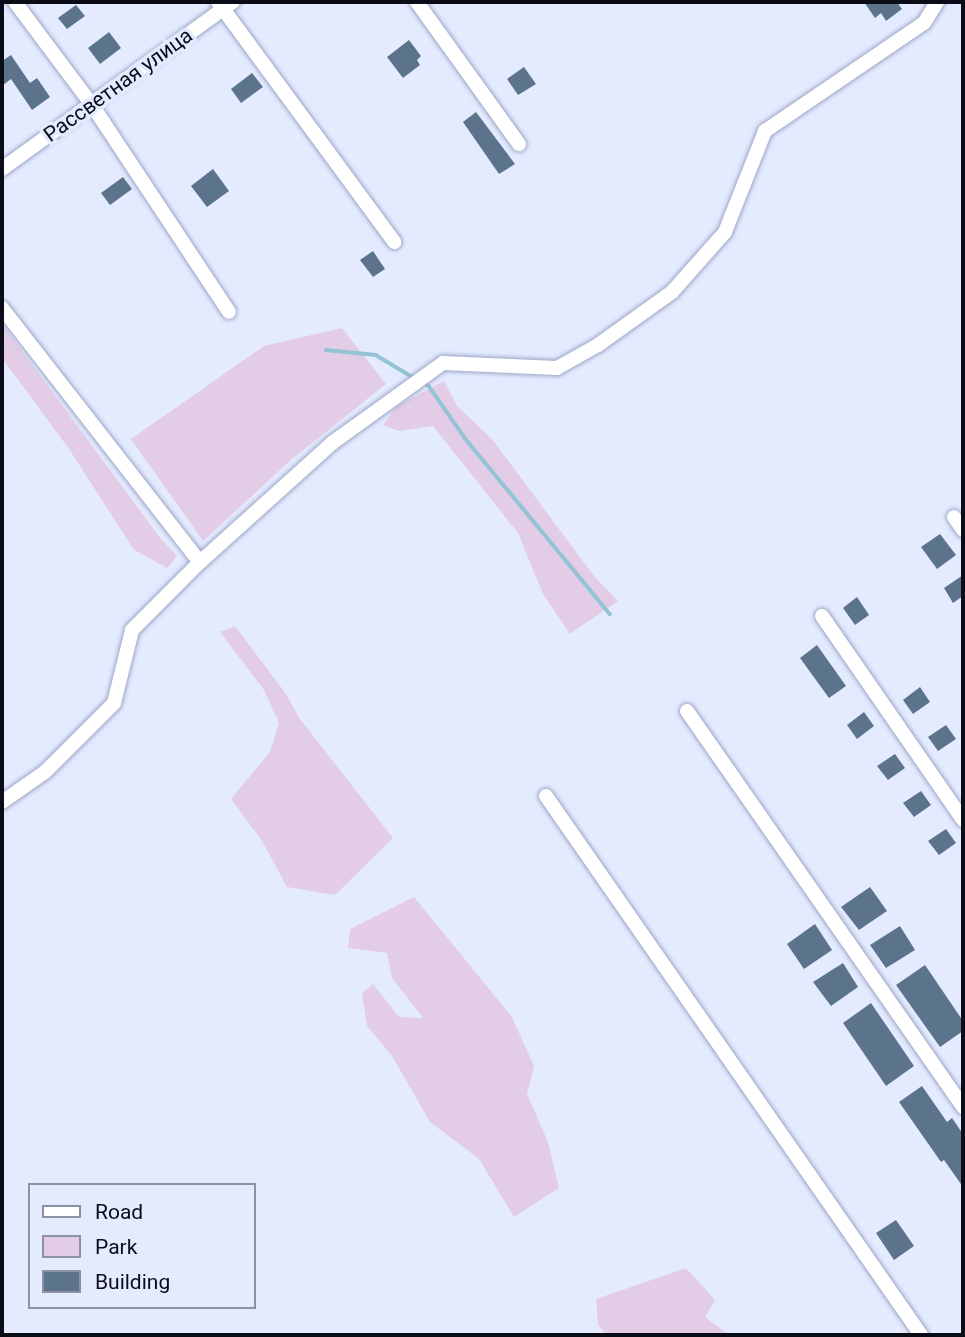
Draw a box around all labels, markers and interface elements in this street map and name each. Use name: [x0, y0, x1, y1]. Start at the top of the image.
street label: Рассветная улица: [39, 23, 197, 147]
legend: [28, 1183, 256, 1309]
text: Road: [95, 1200, 143, 1224]
text: Park: [95, 1235, 137, 1259]
text: Building: [95, 1270, 170, 1294]

